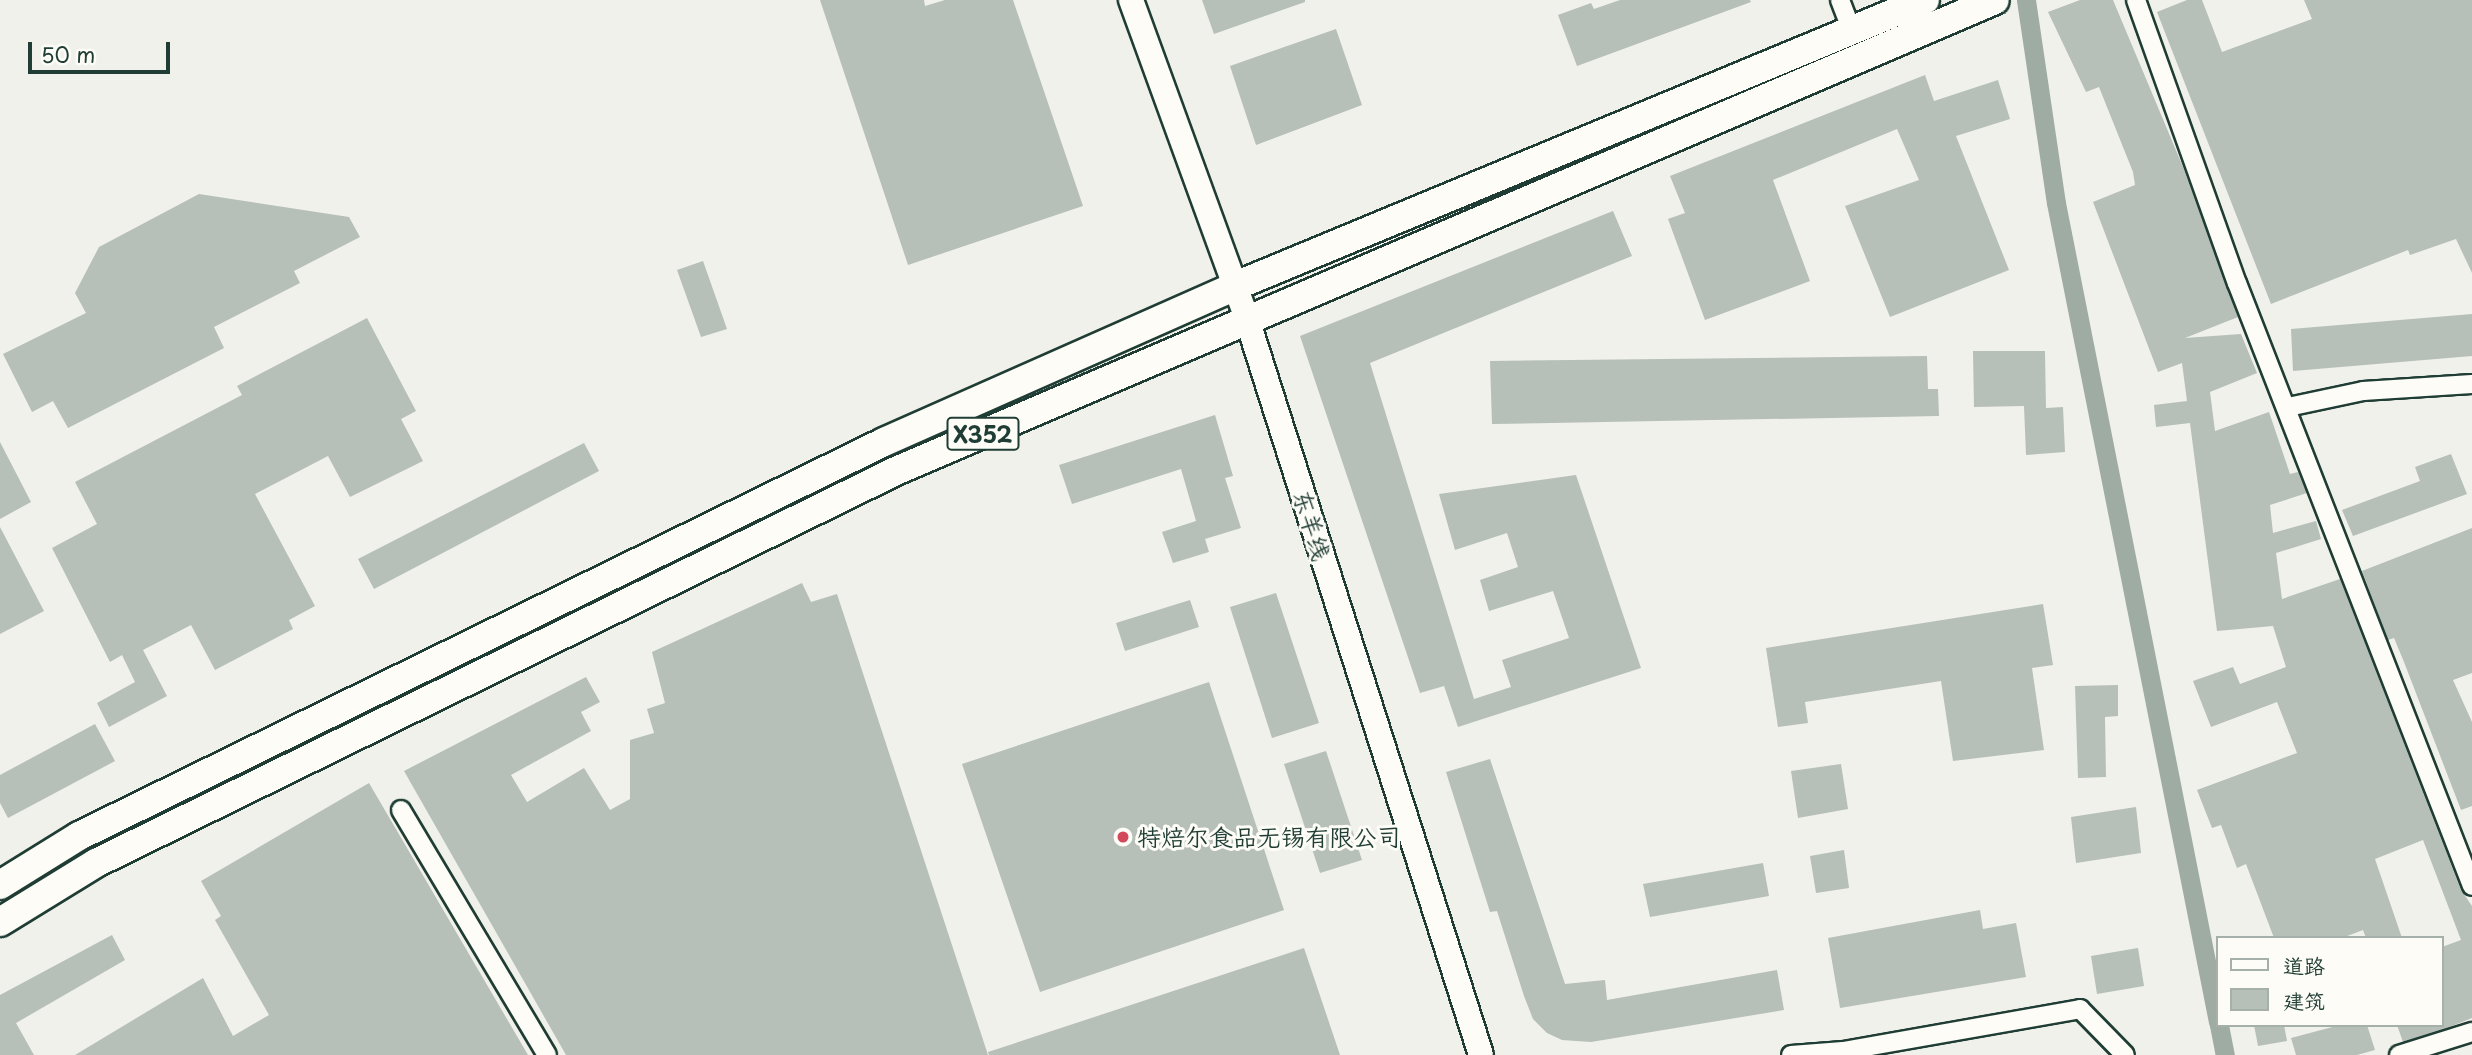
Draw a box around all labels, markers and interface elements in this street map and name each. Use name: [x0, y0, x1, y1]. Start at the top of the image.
scale bar: [32, 28, 173, 72]
text: 50 m: [41, 38, 95, 70]
road number: X352: [946, 414, 1020, 454]
street label: 东羊线: [1288, 486, 1336, 564]
place label: 特焙尔食品无锡有限公司: [1137, 823, 1401, 851]
marker: 特焙尔食品无锡有限公司: [1115, 829, 1131, 845]
legend: [2216, 936, 2444, 1027]
text: 道路: [2283, 949, 2325, 981]
text: 建筑: [2283, 984, 2325, 1016]

